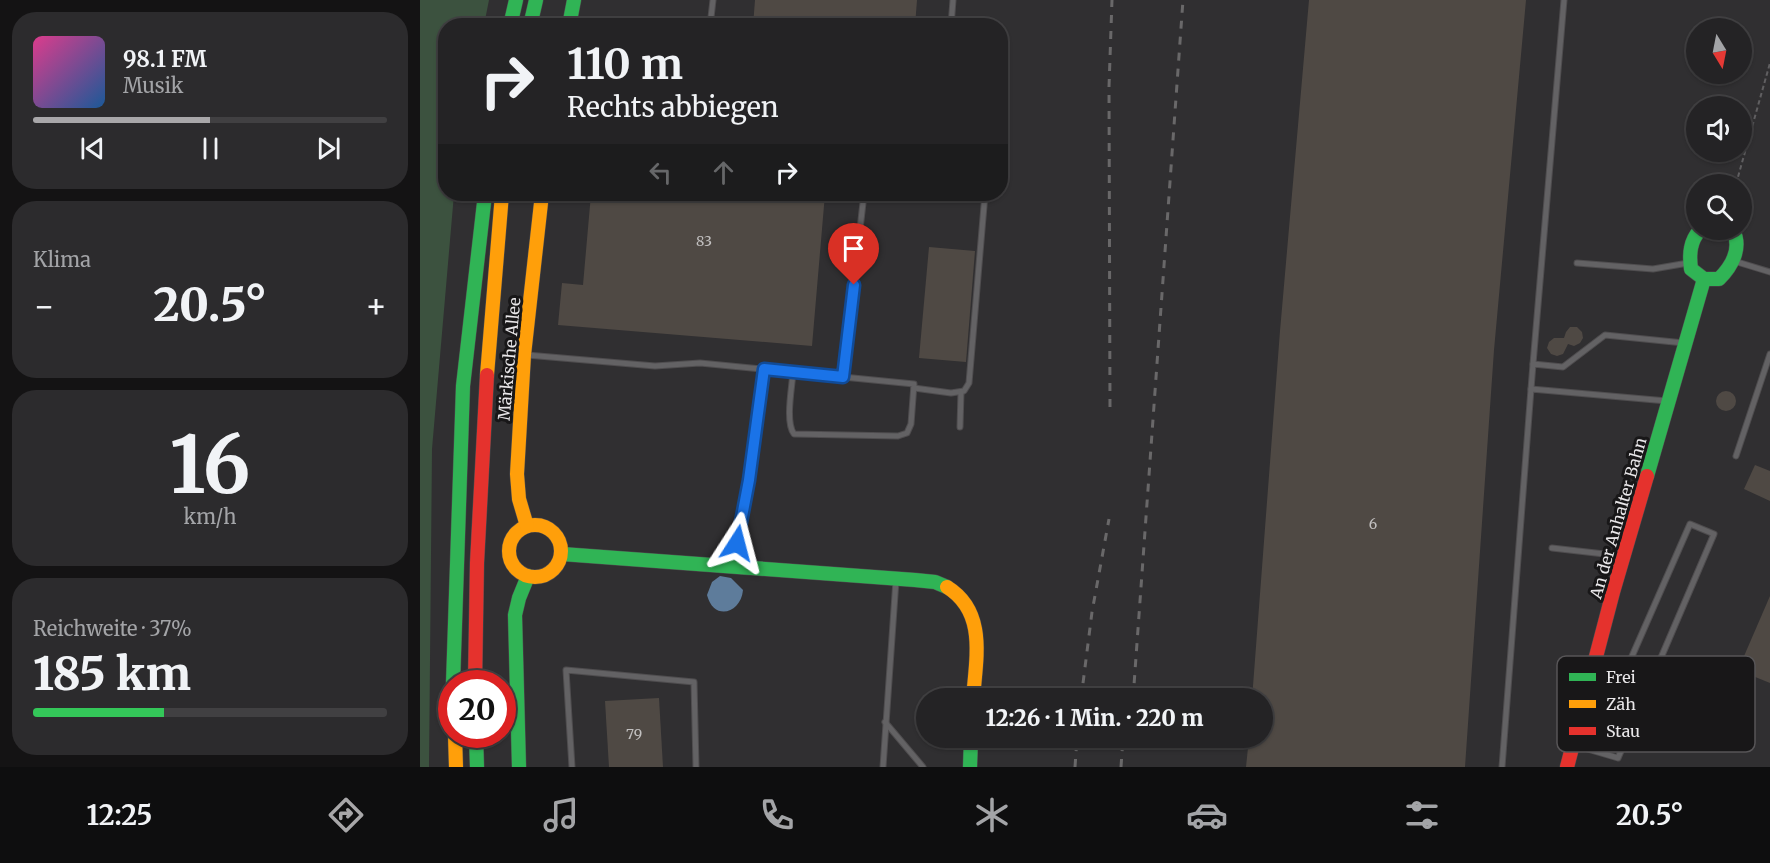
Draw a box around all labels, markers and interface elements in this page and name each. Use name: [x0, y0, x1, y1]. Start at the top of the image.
north arrow: [1686, 18, 1752, 84]
map controls: [1686, 18, 1752, 240]
text: 110 m: [567, 38, 683, 90]
icon: right: [468, 42, 546, 120]
text: 98.1 FM: [123, 45, 207, 73]
text: Musik: [123, 73, 183, 98]
text: Rechts abbiegen: [567, 90, 779, 124]
button: sound: [1686, 96, 1752, 162]
icon: previous: [76, 132, 109, 165]
icon: pause: [194, 132, 227, 165]
icon: next: [312, 132, 345, 165]
icon: left: [644, 156, 677, 189]
icon: ahead: [707, 156, 740, 189]
icon: right: [770, 156, 803, 189]
button: search: [1686, 174, 1752, 240]
pin: [828, 223, 879, 285]
house number: 83: [696, 232, 712, 250]
icon: arrive: [837, 232, 870, 265]
text: Klima: [33, 247, 91, 272]
text: 20.5°: [153, 277, 267, 333]
text: −: [33, 286, 55, 327]
text: +: [365, 286, 387, 327]
street label: Märkische Allee: [494, 297, 524, 421]
text: 16: [169, 416, 251, 514]
street label: An der Anhalter Bahn: [1585, 435, 1651, 602]
text: km/h: [184, 504, 236, 529]
position arrow: [705, 511, 769, 575]
house number: 6: [1369, 515, 1377, 533]
text: Reichweite · 37%: [33, 616, 192, 641]
text: 185 km: [33, 646, 191, 702]
legend: [1557, 656, 1755, 752]
text: Frei: [1606, 667, 1636, 687]
speed limit sign: 20: [438, 670, 516, 748]
text: Zäh: [1606, 694, 1636, 714]
text: 12:26 · 1 Min. · 220 m: [986, 704, 1203, 732]
text: Stau: [1606, 721, 1640, 741]
house number: 79: [626, 725, 642, 743]
icon: directions: [325, 794, 367, 836]
icon: music: [540, 794, 582, 836]
icon: phone: [756, 794, 798, 836]
icon: climate: [971, 794, 1013, 836]
icon: car: [1186, 794, 1228, 836]
icon: filters: [1401, 794, 1443, 836]
text: 12:25: [87, 798, 152, 832]
text: 20.5°: [1616, 798, 1683, 832]

